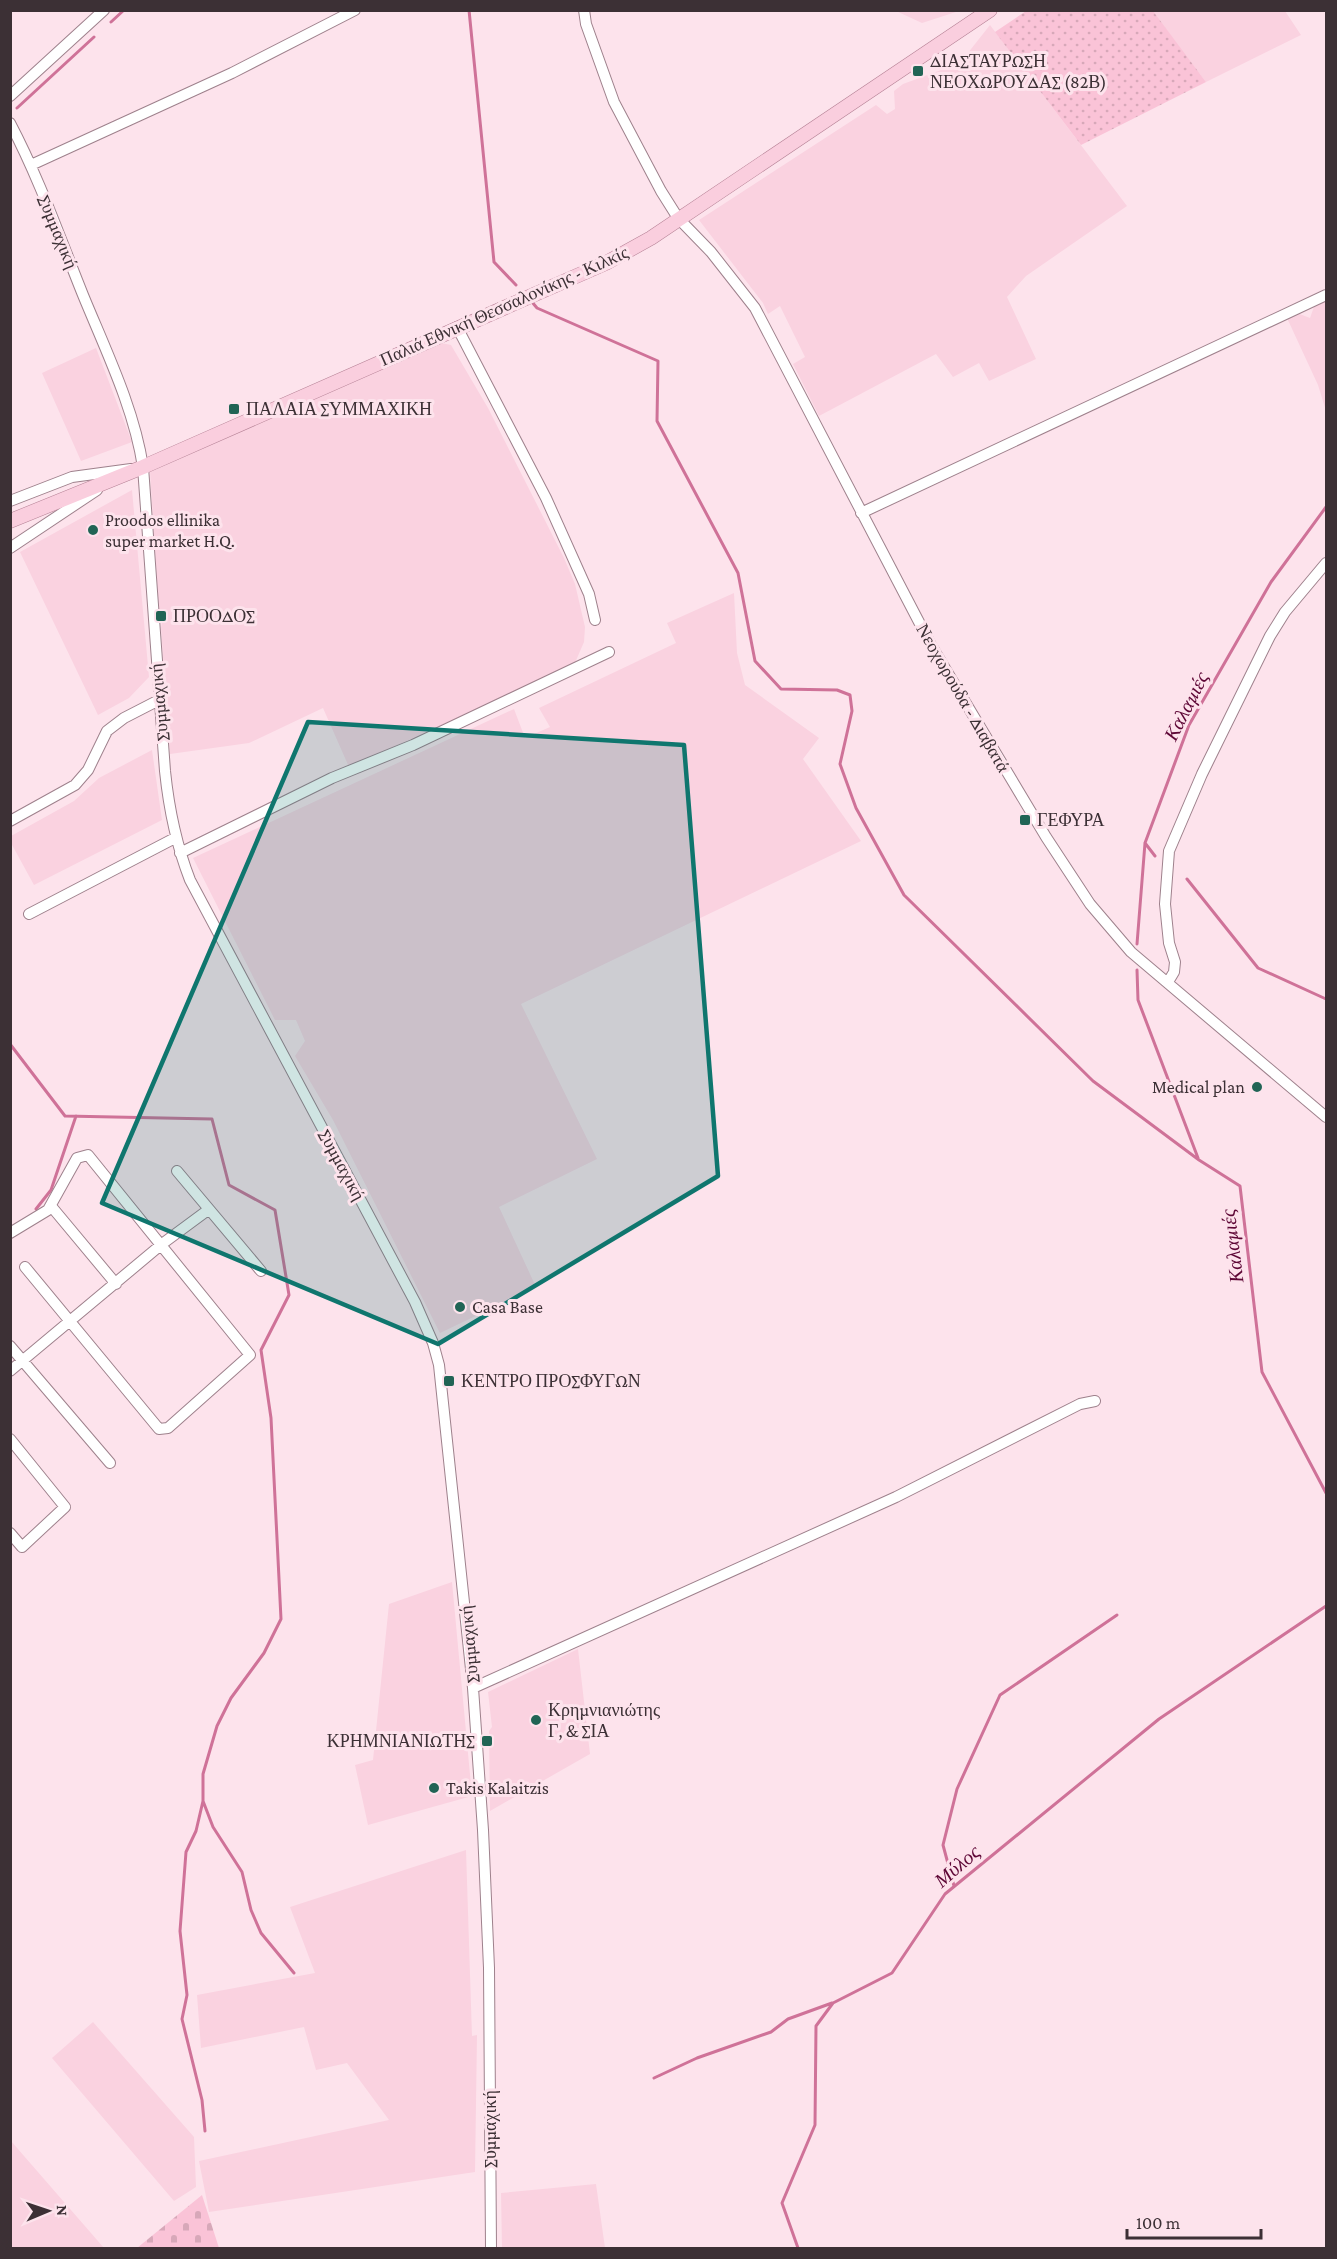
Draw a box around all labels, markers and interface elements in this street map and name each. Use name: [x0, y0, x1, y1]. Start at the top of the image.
place label: ΔΙΑΣΤΑΥΡΩΣΗ ΝΕΟΧΩΡΟΥΔΑΣ (82Β): [930, 51, 1107, 93]
marker: ΔΙΑΣΤΑΥΡΩΣΗ ΝΕΟΧΩΡΟΥΔΑΣ (82Β): [911, 64, 925, 78]
street label: Συμμαχική: [34, 192, 82, 272]
street label: Παλιά Εθνική Θεσσαλονίκης - Κιλκίς: [377, 242, 631, 370]
place label: ΠΑΛΑΙΑ ΣΥΜΜΑΧΙΚΗ: [246, 399, 432, 419]
marker: ΠΑΛΑΙΑ ΣΥΜΜΑΧΙΚΗ: [227, 402, 241, 416]
place label: Proodos ellinika super market H.Q.: [105, 510, 235, 551]
marker: Proodos ellinika super market H.Q.: [86, 523, 100, 537]
place label: ΠΡΟΟΔΟΣ: [173, 606, 255, 626]
marker: ΠΡΟΟΔΟΣ: [154, 609, 168, 623]
street label: Νεοχωρούδα - Διαβατά: [912, 620, 1014, 776]
street label: Συμμαχική: [146, 662, 172, 742]
water label: Καλαμιές: [1159, 667, 1214, 745]
place label: ΓΕΦΥΡΑ: [1037, 810, 1105, 830]
marker: ΓΕΦΥΡΑ: [1018, 813, 1032, 827]
place label: Medical plan: [1152, 1077, 1245, 1097]
marker: Medical plan: [1250, 1080, 1264, 1094]
street label: Συμμαχική: [315, 1126, 369, 1204]
water label: Καλαμιές: [1216, 1207, 1249, 1285]
place label: Casa Base: [472, 1297, 543, 1317]
marker: Casa Base: [453, 1300, 467, 1314]
place label: ΚΕΝΤΡΟ ΠΡΟΣΦΥΓΩΝ: [461, 1371, 641, 1391]
marker: ΚΕΝΤΡΟ ΠΡΟΣΦΥΓΩΝ: [442, 1374, 456, 1388]
street label: Συμμαχική: [456, 1604, 482, 1684]
place label: Κρημνιανιώτης Γ, & ΣΙΑ: [548, 1700, 660, 1741]
marker: Κρημνιανιώτης Γ, & ΣΙΑ: [529, 1713, 543, 1727]
place label: ΚΡΗΜΝΙΑΝΙΩΤΗΣ: [327, 1731, 475, 1751]
marker: ΚΡΗΜΝΙΑΝΙΩΤΗΣ: [480, 1734, 494, 1748]
place label: Takis Kalaitzis: [446, 1778, 549, 1798]
marker: Takis Kalaitzis: [427, 1781, 441, 1795]
water label: Μύλος: [929, 1840, 985, 1892]
street label: Συμμαχική: [480, 2090, 500, 2168]
north arrow: [18, 2181, 78, 2241]
scale bar: [1127, 2202, 1260, 2240]
text: N: [54, 2205, 71, 2216]
text: 100 m: [1136, 2213, 1181, 2233]

